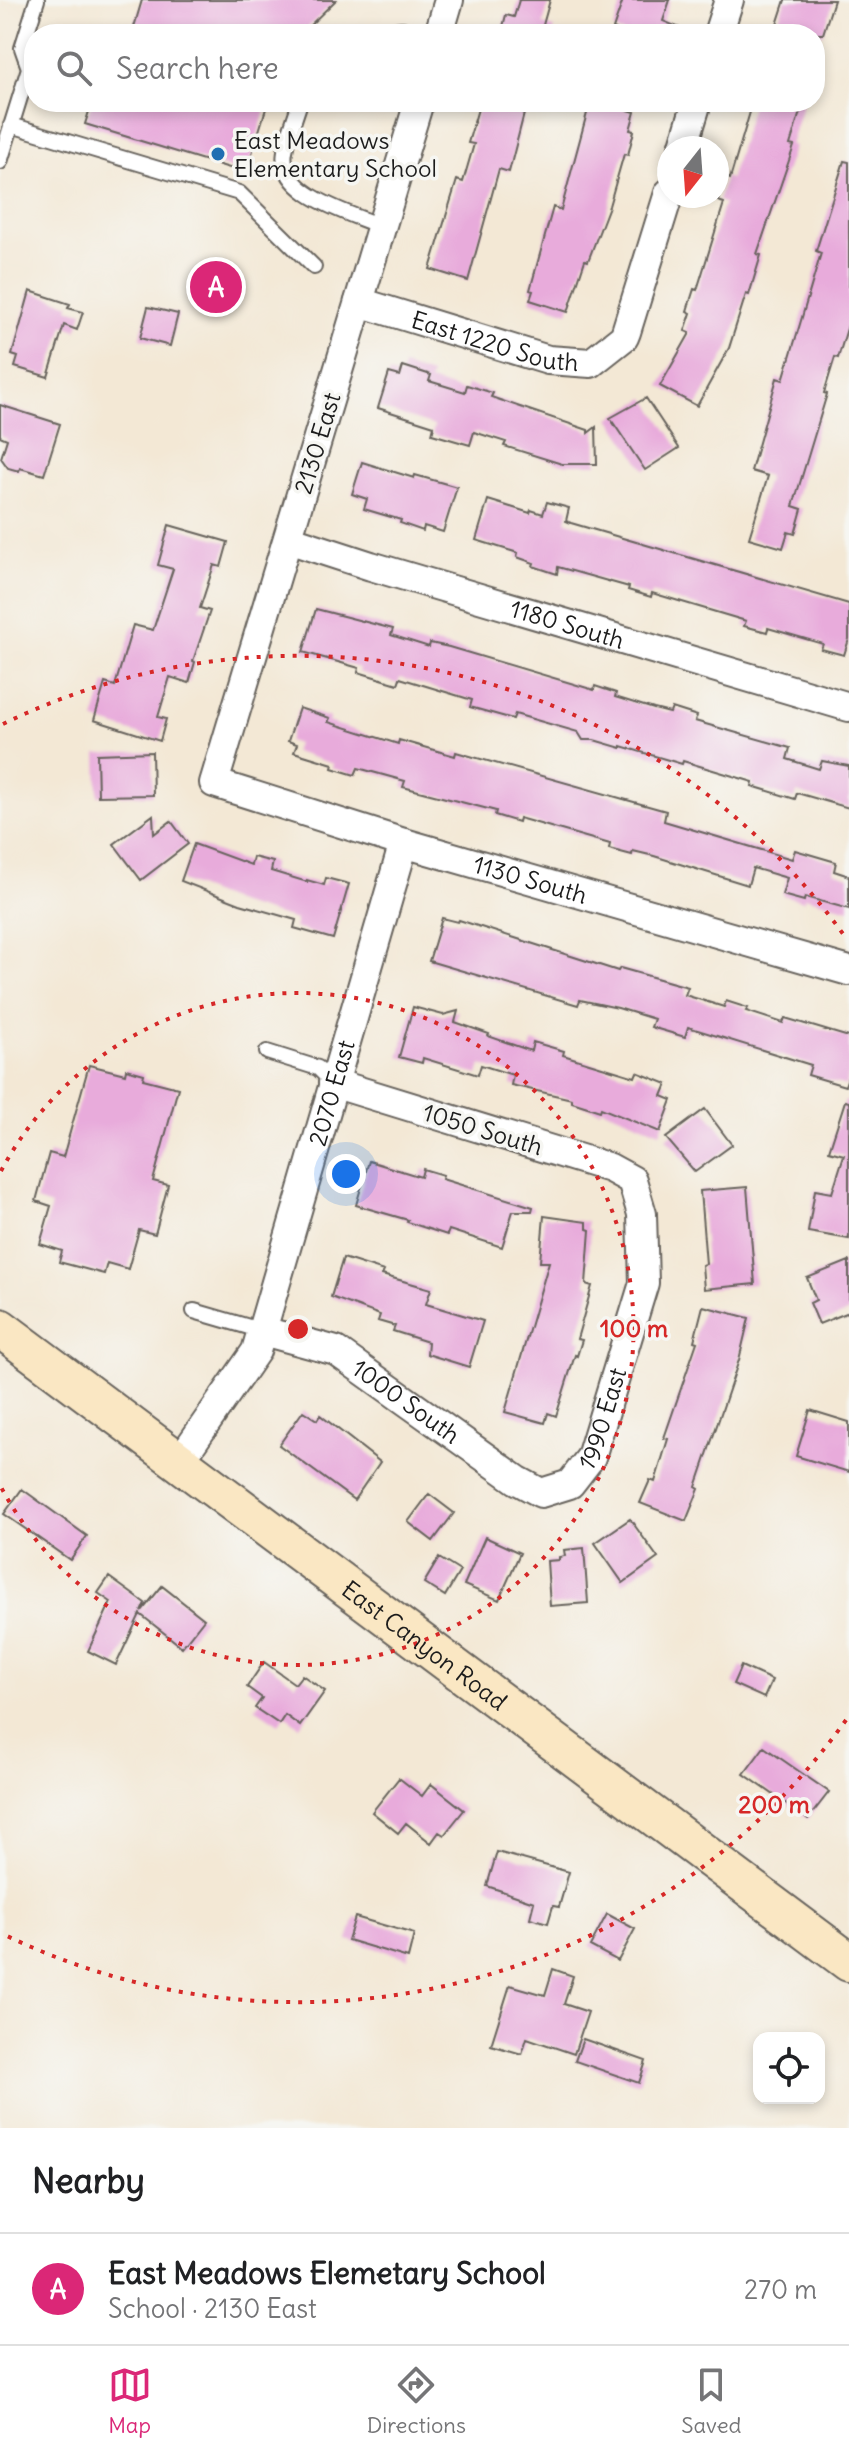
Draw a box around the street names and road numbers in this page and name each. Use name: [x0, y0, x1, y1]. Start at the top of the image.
street label: East 1220 South: [408, 304, 579, 377]
street label: 2130 East: [287, 389, 347, 497]
street label: 1180 South: [507, 593, 628, 655]
street label: 1130 South: [470, 849, 591, 910]
street label: 2070 East: [302, 1037, 361, 1149]
street label: 1050 South: [420, 1097, 546, 1161]
street label: 1000 South: [346, 1352, 466, 1450]
street label: 1990 East: [572, 1364, 632, 1476]
street label: East Canyon Road: [336, 1574, 513, 1716]

